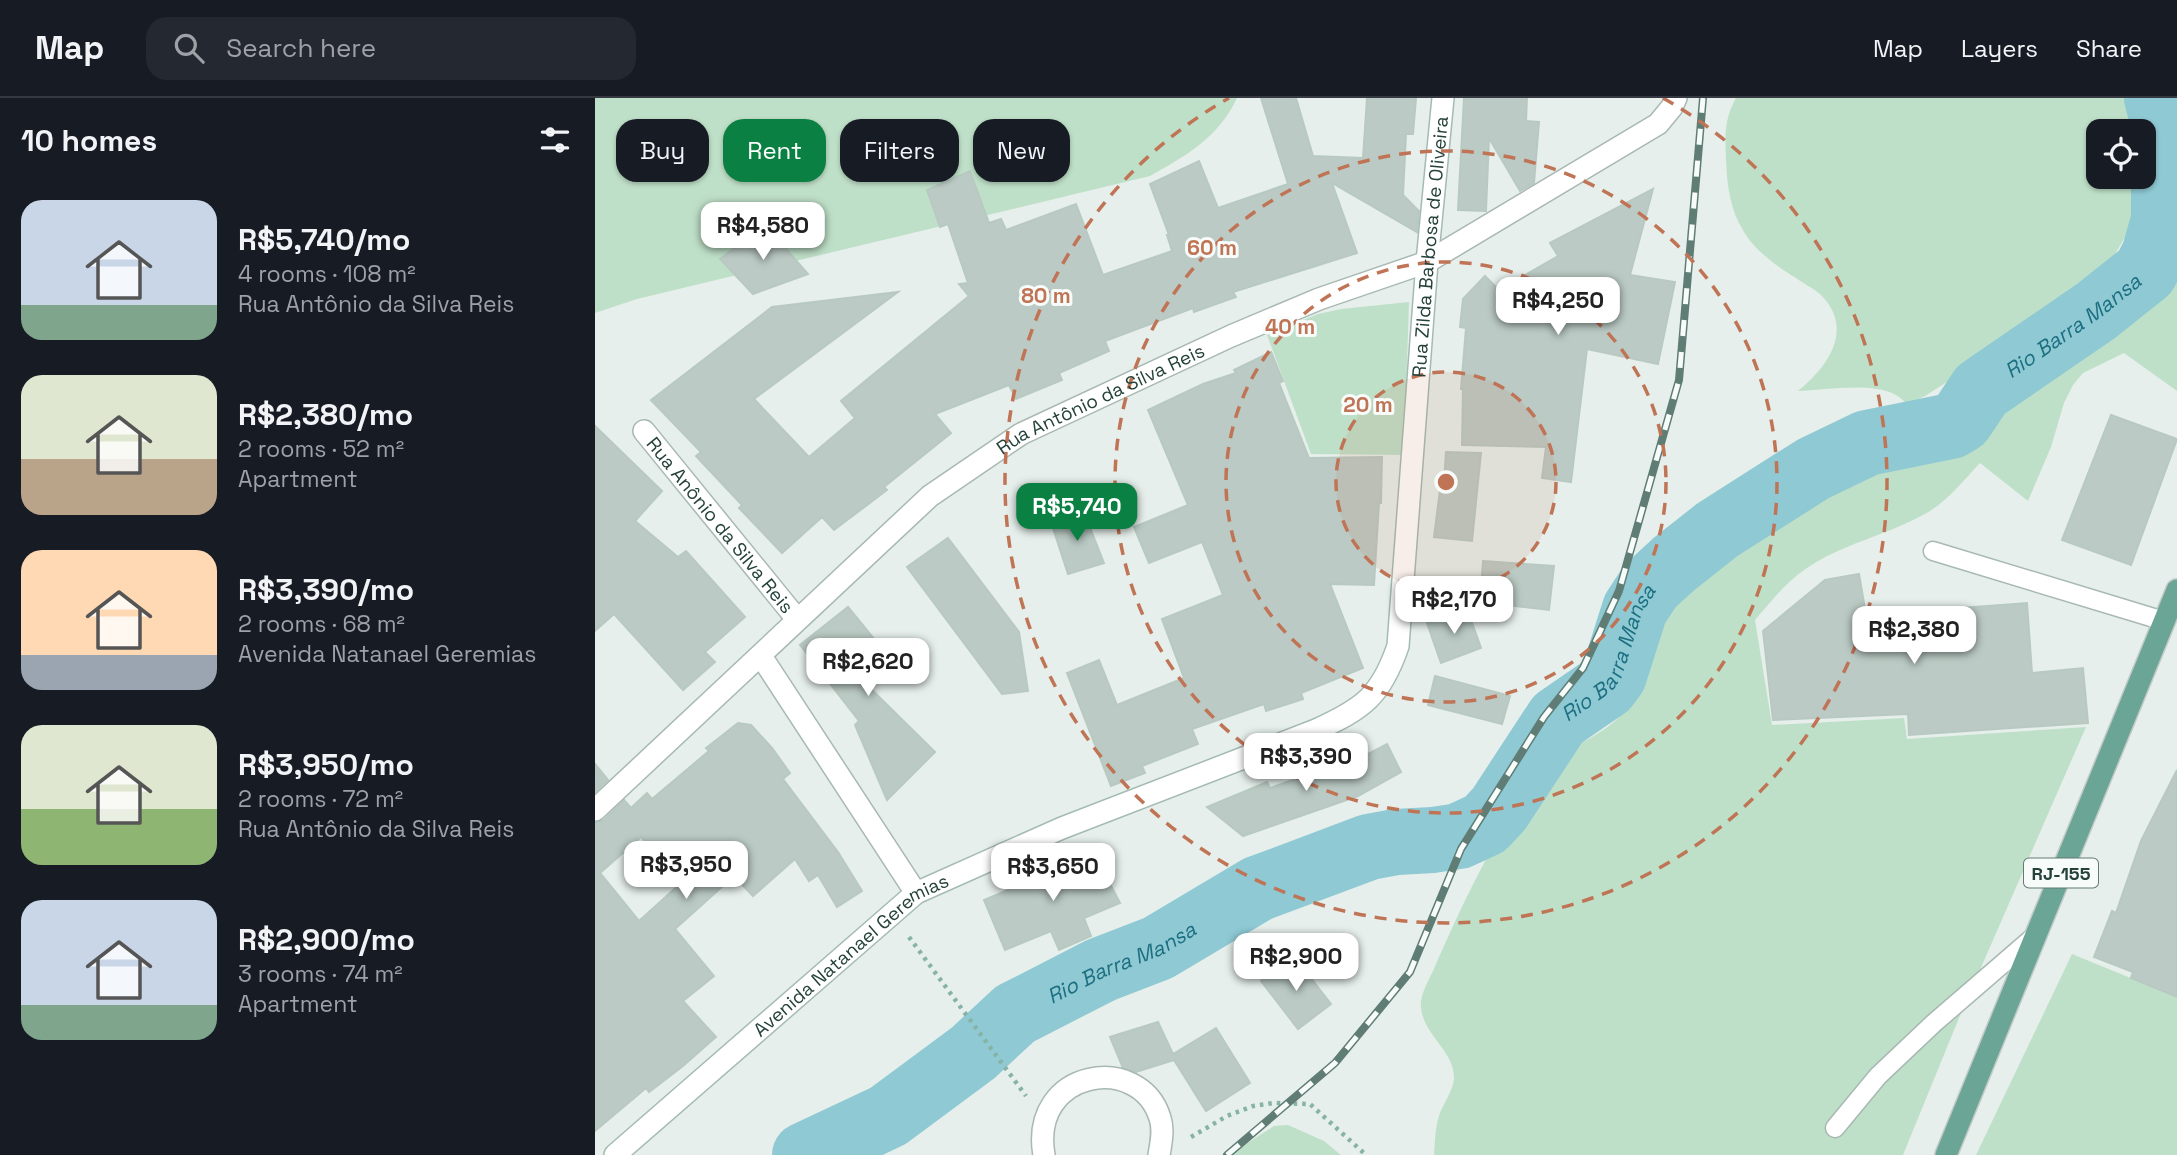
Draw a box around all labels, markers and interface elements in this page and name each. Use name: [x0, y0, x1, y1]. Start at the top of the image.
search box: [146, 17, 636, 80]
text: Map: [35, 27, 104, 69]
icon: search: [170, 29, 208, 67]
text: Search here: [226, 31, 376, 65]
text: Map: [1873, 33, 1923, 64]
text: Layers: [1961, 33, 2038, 64]
text: Share: [2076, 33, 2142, 64]
street label: Rua Zilda Barbosa de Oliveira: [1406, 115, 1454, 378]
chip: Buy: [616, 119, 709, 182]
chip: Rent: [723, 119, 826, 182]
chip: Filters: [840, 119, 959, 182]
chip: New: [973, 119, 1070, 182]
map controls: [2086, 119, 2156, 189]
button: locate: [2086, 119, 2156, 189]
text: 10 homes: [21, 121, 157, 160]
icon: filters: [536, 121, 574, 159]
pin: R$4,580: [698, 202, 828, 262]
text: R$4,580: [717, 210, 809, 240]
text: R$5,740/mo: [238, 220, 410, 259]
icon: home: [77, 228, 161, 312]
text: 60 m: [1187, 234, 1237, 261]
text: 4 rooms · 108 m²: [238, 259, 416, 289]
water label: Rio Barra Mansa: [1999, 267, 2147, 384]
pin: R$4,250: [1493, 278, 1623, 337]
text: 80 m: [1021, 282, 1071, 309]
text: R$4,250: [1512, 285, 1604, 315]
text: Rua Antônio da Silva Reis: [238, 289, 514, 319]
text: 40 m: [1265, 313, 1315, 340]
street label: Rua Antônio da Silva Reis: [991, 338, 1208, 460]
text: 20 m: [1343, 391, 1393, 418]
text: R$2,380/mo: [238, 395, 413, 434]
icon: home: [77, 403, 161, 487]
street label: Rua Anônio da Silva Reis: [641, 432, 800, 618]
text: 2 rooms · 52 m²: [238, 434, 404, 464]
text: Apartment: [238, 464, 358, 494]
centre of rings: [1434, 470, 1458, 494]
pin: R$5,740: [1012, 484, 1142, 543]
text: R$5,740: [1032, 491, 1122, 521]
text: R$3,390/mo: [238, 570, 414, 609]
pin: R$2,170: [1389, 576, 1519, 636]
icon: home: [77, 578, 161, 662]
water label: Rio Barra Mansa: [1555, 578, 1661, 727]
text: R$2,170: [1411, 584, 1497, 614]
pin: R$2,380: [1849, 606, 1979, 666]
text: 2 rooms · 68 m²: [238, 609, 405, 639]
text: R$2,380: [1868, 614, 1960, 644]
pin: R$2,620: [803, 638, 933, 698]
text: Avenida Natanael Geremias: [238, 639, 536, 669]
text: R$2,620: [822, 646, 914, 676]
pin: R$3,390: [1241, 734, 1371, 793]
text: R$3,390: [1260, 741, 1352, 771]
text: R$3,950/mo: [238, 745, 414, 784]
icon: home: [77, 753, 161, 837]
text: 2 rooms · 72 m²: [238, 784, 403, 814]
text: Rua Antônio da Silva Reis: [238, 814, 514, 844]
pin: R$3,950: [621, 842, 751, 901]
pin: R$3,650: [988, 844, 1118, 903]
text: R$3,950: [640, 849, 732, 879]
text: R$3,650: [1007, 851, 1099, 881]
road number: RJ-155: [2024, 858, 2098, 888]
street label: Avenida Natanael Geremias: [748, 868, 952, 1042]
water label: Rio Barra Mansa: [1042, 915, 1201, 1009]
text: R$2,900/mo: [238, 920, 415, 959]
icon: home: [77, 928, 161, 1012]
pin: R$2,900: [1231, 934, 1361, 993]
text: R$2,900: [1250, 941, 1342, 971]
text: 3 rooms · 74 m²: [238, 959, 403, 989]
text: Apartment: [238, 989, 358, 1019]

